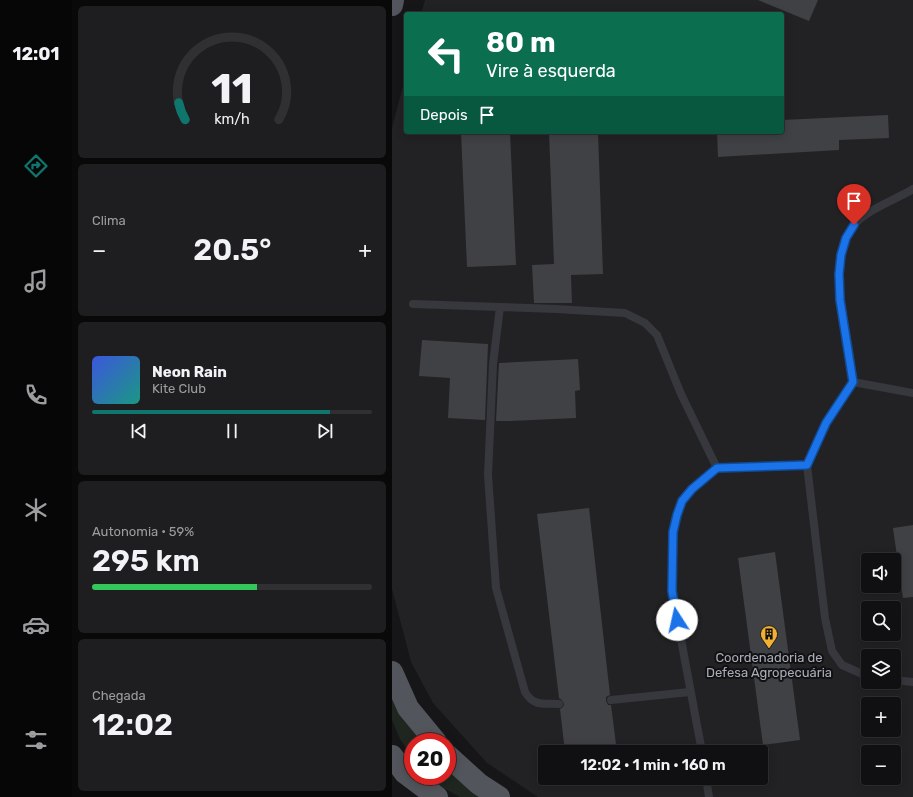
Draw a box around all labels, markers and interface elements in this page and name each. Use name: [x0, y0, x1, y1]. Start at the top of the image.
text: 80 m: [486, 26, 556, 59]
icon: left: [420, 28, 472, 80]
text: 12:01: [12, 43, 60, 65]
text: Vire à esquerda: [486, 60, 616, 82]
text: 11: [211, 64, 253, 113]
icon: arrive: [476, 104, 498, 126]
text: Depois: [420, 106, 468, 124]
text: km/h: [214, 111, 250, 128]
icon: directions: [22, 152, 50, 180]
pin: [837, 184, 871, 225]
icon: arrive: [843, 190, 865, 212]
text: Clima: [92, 213, 126, 228]
text: 20.5°: [193, 232, 271, 268]
text: −: [92, 237, 106, 264]
text: +: [358, 237, 372, 264]
icon: music: [22, 267, 50, 295]
text: Neon Rain: [152, 363, 227, 381]
icon: phone: [22, 381, 50, 409]
text: Kite Club: [152, 381, 206, 396]
icon: previous: [128, 420, 150, 442]
icon: pause: [221, 420, 243, 442]
icon: next: [314, 420, 336, 442]
icon: climate: [22, 496, 50, 524]
text: Autonomia · 59%: [92, 524, 194, 539]
text: 295 km: [92, 543, 200, 579]
map controls: [861, 553, 901, 785]
button: sound: [861, 553, 901, 593]
position arrow: [656, 599, 698, 641]
button: search: [861, 601, 901, 641]
icon: car: [22, 611, 50, 639]
building icon: Coordenadoria de Defesa Agropecuária: [759, 624, 779, 649]
button: layers: [861, 649, 901, 689]
place label: Coordenadoria de Defesa Agropecuária: [706, 650, 832, 681]
text: Chegada: [92, 688, 146, 703]
button: +: [861, 697, 901, 737]
text: 12:02: [92, 707, 173, 743]
icon: filters: [22, 726, 50, 754]
speed limit sign: 20: [404, 733, 456, 785]
button: −: [861, 745, 901, 785]
text: 12:02 · 1 min · 160 m: [580, 756, 726, 774]

